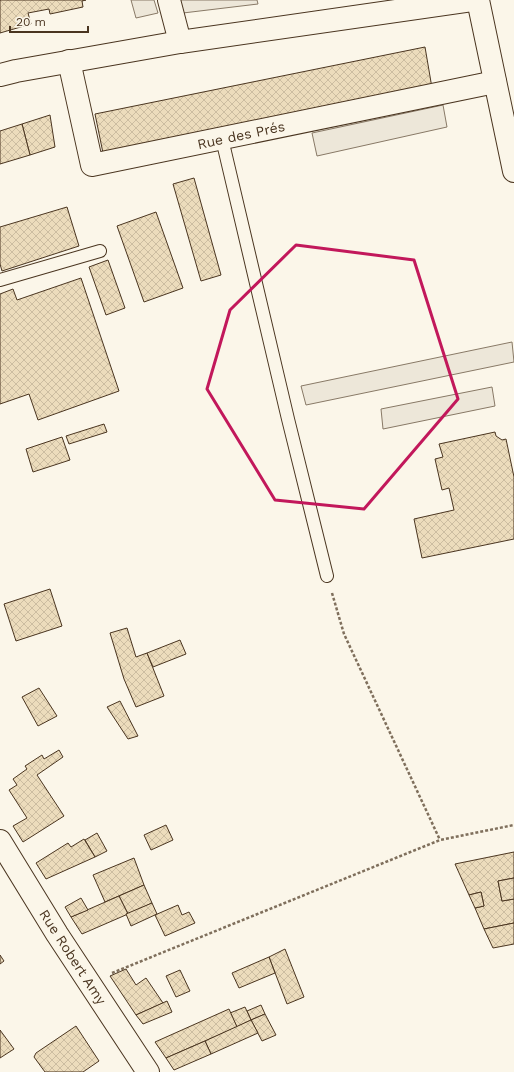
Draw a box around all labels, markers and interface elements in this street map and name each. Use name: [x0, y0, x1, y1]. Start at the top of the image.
scale bar: [10, 8, 88, 34]
text: 20 m: [16, 15, 46, 29]
street label: Rue des Prés: [196, 118, 286, 152]
street label: Rue Robert Amy: [36, 907, 110, 1008]

